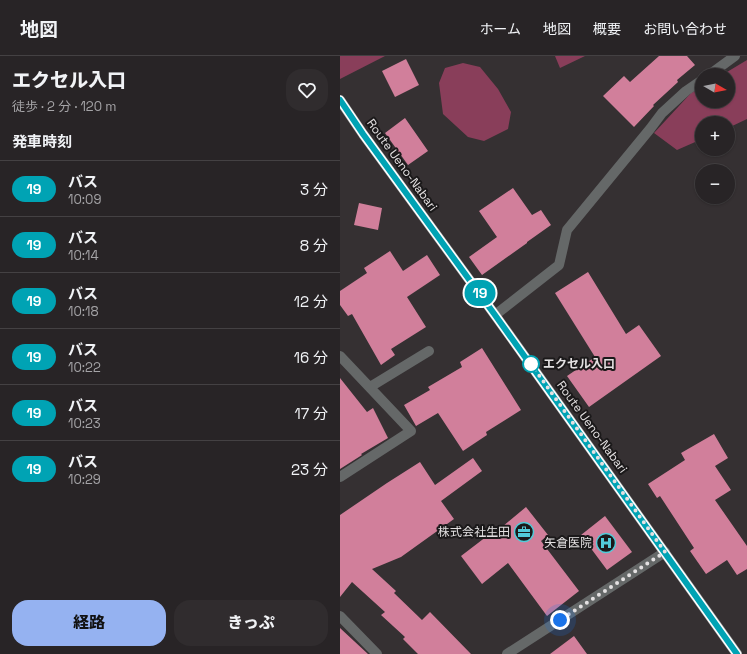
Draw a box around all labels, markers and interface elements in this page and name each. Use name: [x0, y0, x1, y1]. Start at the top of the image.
text: 地図: [20, 17, 58, 42]
text: ホーム: [479, 20, 521, 38]
text: 地図: [543, 20, 571, 38]
text: 概要: [593, 20, 621, 38]
text: お問い合わせ: [643, 20, 727, 38]
text: エクセル入口: [12, 68, 126, 93]
north arrow: [695, 68, 735, 108]
map controls: [695, 68, 735, 204]
button: heart: [286, 69, 328, 111]
text: 徒歩 · 2 分 · 120 m: [12, 98, 117, 115]
street label: Route Ueno-Nabari: [363, 116, 441, 214]
button: +: [695, 116, 735, 156]
text: 発車時刻: [12, 132, 72, 151]
button: −: [695, 164, 735, 204]
text: バス: [68, 172, 98, 191]
text: 19: [27, 180, 41, 198]
text: 3 分: [300, 180, 328, 199]
text: 10:09: [68, 191, 101, 208]
text: バス: [68, 228, 98, 247]
text: 19: [27, 236, 41, 254]
text: 8 分: [300, 236, 328, 255]
text: 10:14: [68, 247, 99, 264]
line badge: 19: [462, 280, 498, 306]
text: バス: [68, 284, 98, 303]
text: 19: [473, 284, 487, 302]
text: 19: [27, 292, 41, 310]
text: 12 分: [294, 292, 328, 311]
text: 10:18: [68, 303, 99, 320]
text: バス: [68, 340, 98, 359]
text: 19: [27, 348, 41, 366]
text: 16 分: [294, 348, 328, 367]
marker: エクセル入口: [522, 355, 540, 373]
place label: エクセル入口: [543, 356, 615, 372]
text: 10:22: [68, 359, 101, 376]
street label: Route Ueno-Nabari: [553, 378, 631, 476]
text: バス: [68, 396, 98, 415]
text: 19: [27, 404, 41, 422]
text: 17 分: [294, 404, 328, 423]
text: 10:23: [68, 415, 101, 432]
text: バス: [68, 452, 98, 471]
text: 19: [27, 460, 41, 478]
text: 23 分: [291, 460, 328, 479]
text: 10:29: [68, 471, 101, 488]
office icon: 株式会社生田: [513, 521, 535, 543]
place label: 株式会社生田: [438, 524, 510, 540]
hospital icon: 矢倉医院: [595, 532, 617, 554]
place label: 矢倉医院: [544, 535, 592, 551]
button: 経路: [12, 600, 166, 646]
button: きっぷ: [174, 600, 328, 646]
your location: [550, 610, 570, 630]

